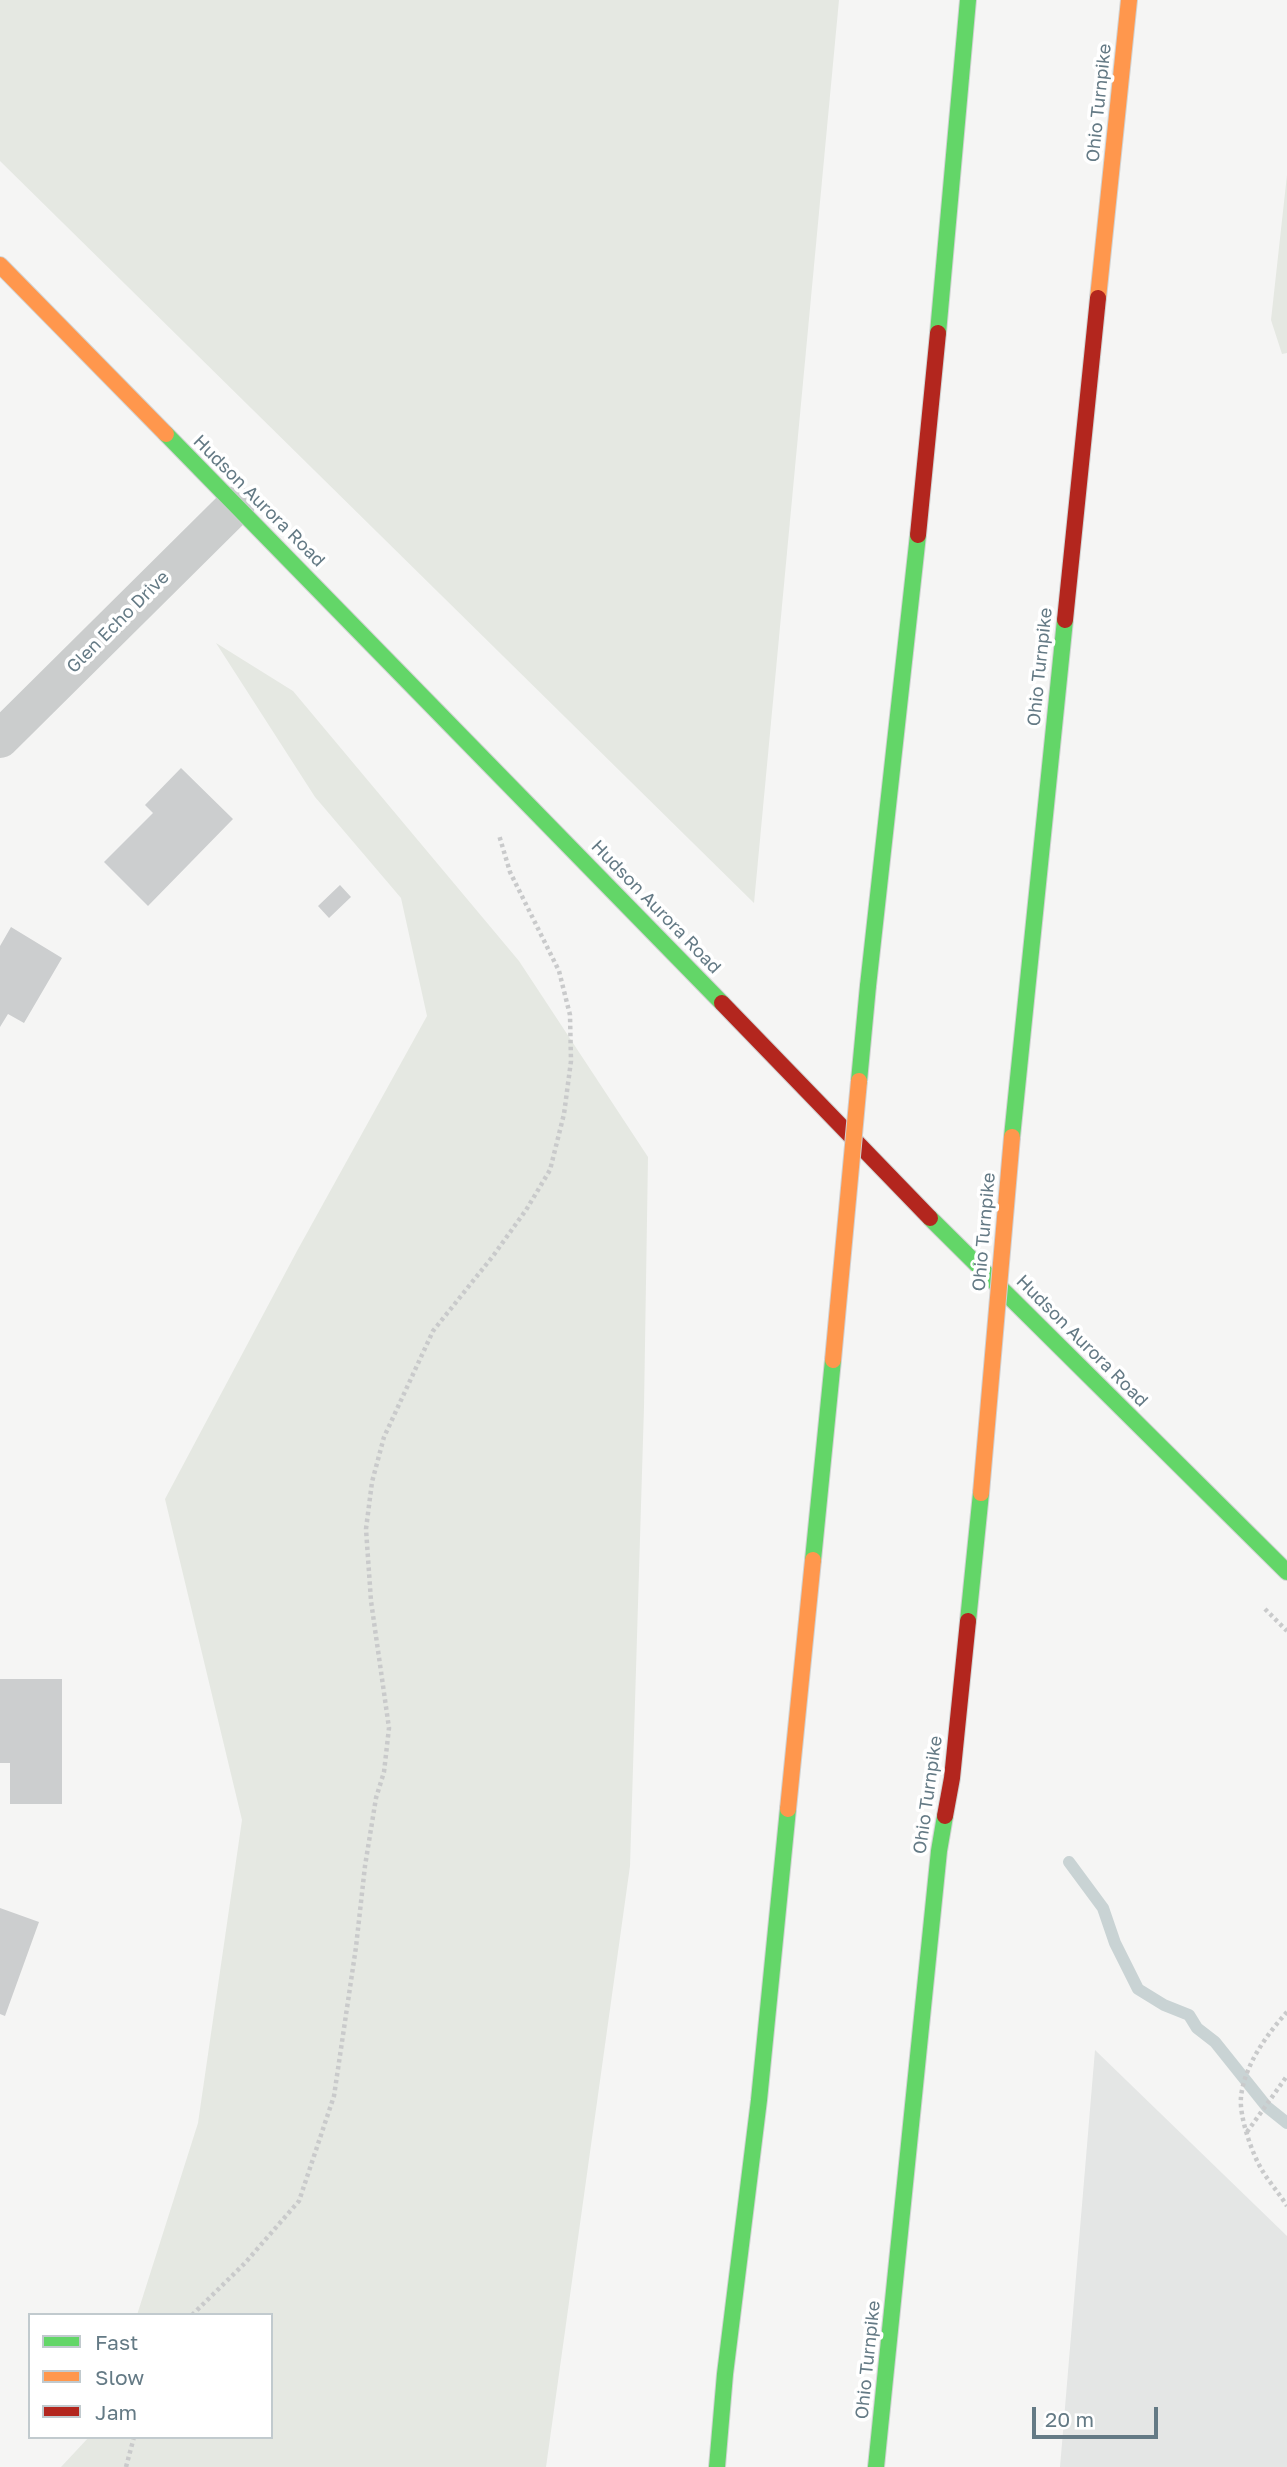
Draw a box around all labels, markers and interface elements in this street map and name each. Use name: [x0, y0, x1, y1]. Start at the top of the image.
street label: Ohio Turnpike: [1082, 43, 1116, 163]
street label: Hudson Aurora Road: [189, 431, 329, 571]
street label: Glen Echo Drive: [62, 566, 174, 678]
street label: Ohio Turnpike: [1023, 607, 1057, 727]
street label: Hudson Aurora Road: [587, 836, 725, 978]
street label: Ohio Turnpike: [968, 1172, 1000, 1292]
street label: Hudson Aurora Road: [1012, 1271, 1152, 1411]
street label: Ohio Turnpike: [909, 1734, 947, 1856]
street label: Ohio Turnpike: [851, 2300, 885, 2420]
legend: [28, 2313, 273, 2439]
text: Fast: [95, 2329, 138, 2355]
text: Slow: [95, 2364, 144, 2390]
scale bar: [1035, 2394, 1161, 2438]
text: Jam: [95, 2399, 137, 2425]
text: 20 m: [1045, 2406, 1094, 2432]

